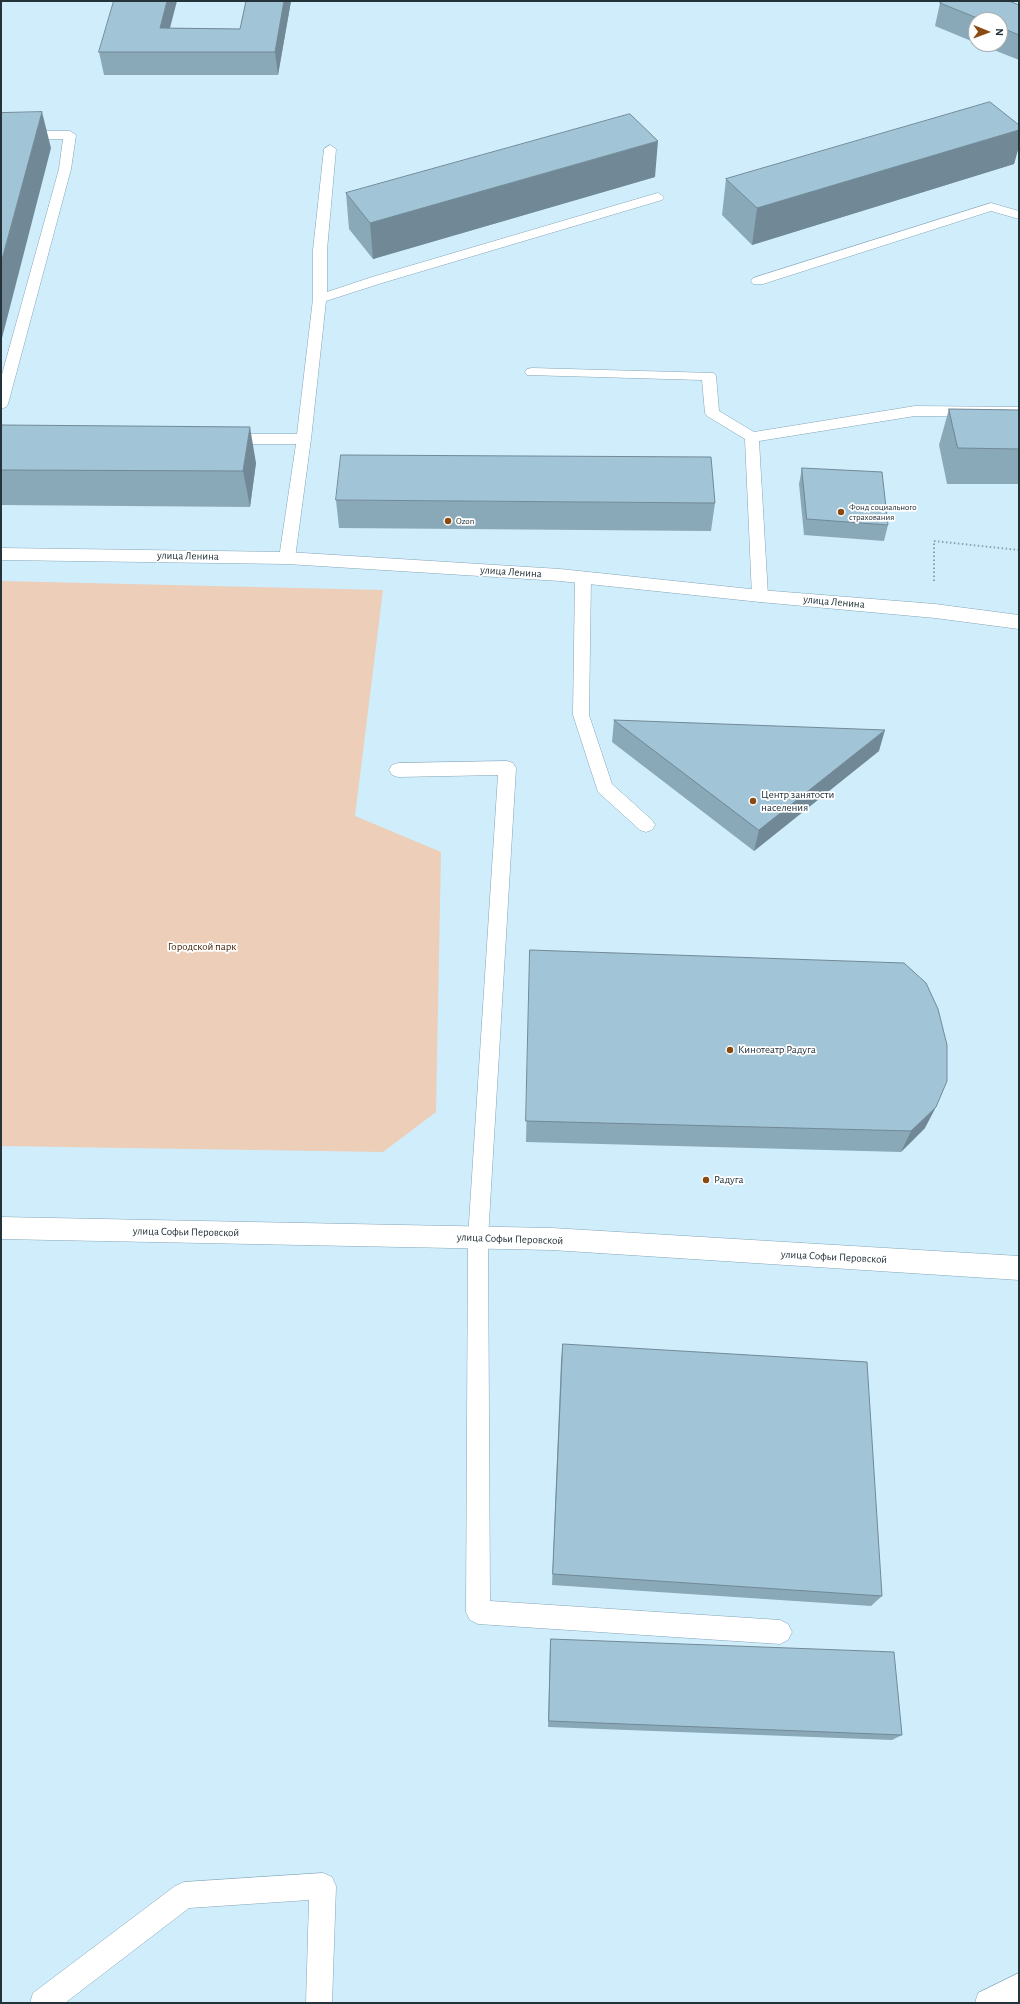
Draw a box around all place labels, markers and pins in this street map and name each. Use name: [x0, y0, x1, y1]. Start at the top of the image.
place label: Фонд социального страхования: [849, 502, 917, 523]
marker: Фонд социального страхования: [836, 507, 846, 517]
marker: Ozon: [443, 516, 453, 526]
place label: Ozon: [456, 516, 474, 526]
place label: Центр занятости населения: [761, 788, 834, 814]
marker: Центр занятости населения: [748, 796, 758, 806]
place label: Кинотеатр Радуга: [738, 1043, 816, 1057]
marker: Кинотеатр Радуга: [725, 1045, 735, 1055]
place label: Радуга: [714, 1173, 744, 1187]
marker: Радуга: [701, 1175, 711, 1185]

